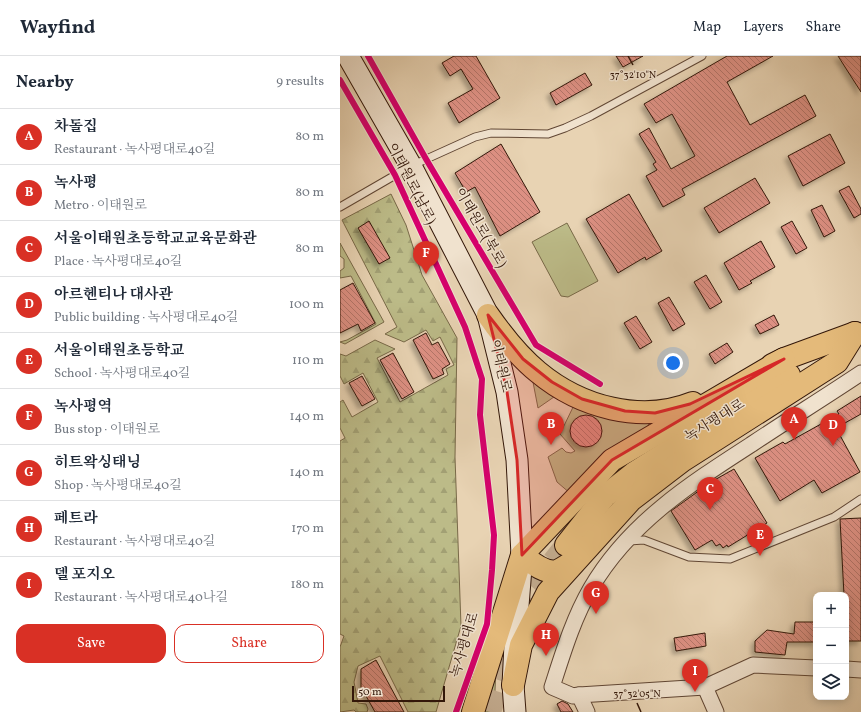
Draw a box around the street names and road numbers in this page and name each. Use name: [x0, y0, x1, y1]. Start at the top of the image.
street label: 이태원로(남로): [382, 140, 440, 228]
street label: 이태원로(북로): [449, 185, 511, 271]
street label: 이태원로: [485, 338, 515, 395]
street label: 녹사평대로: [681, 395, 749, 447]
street label: 녹사평대로: [446, 609, 484, 680]

